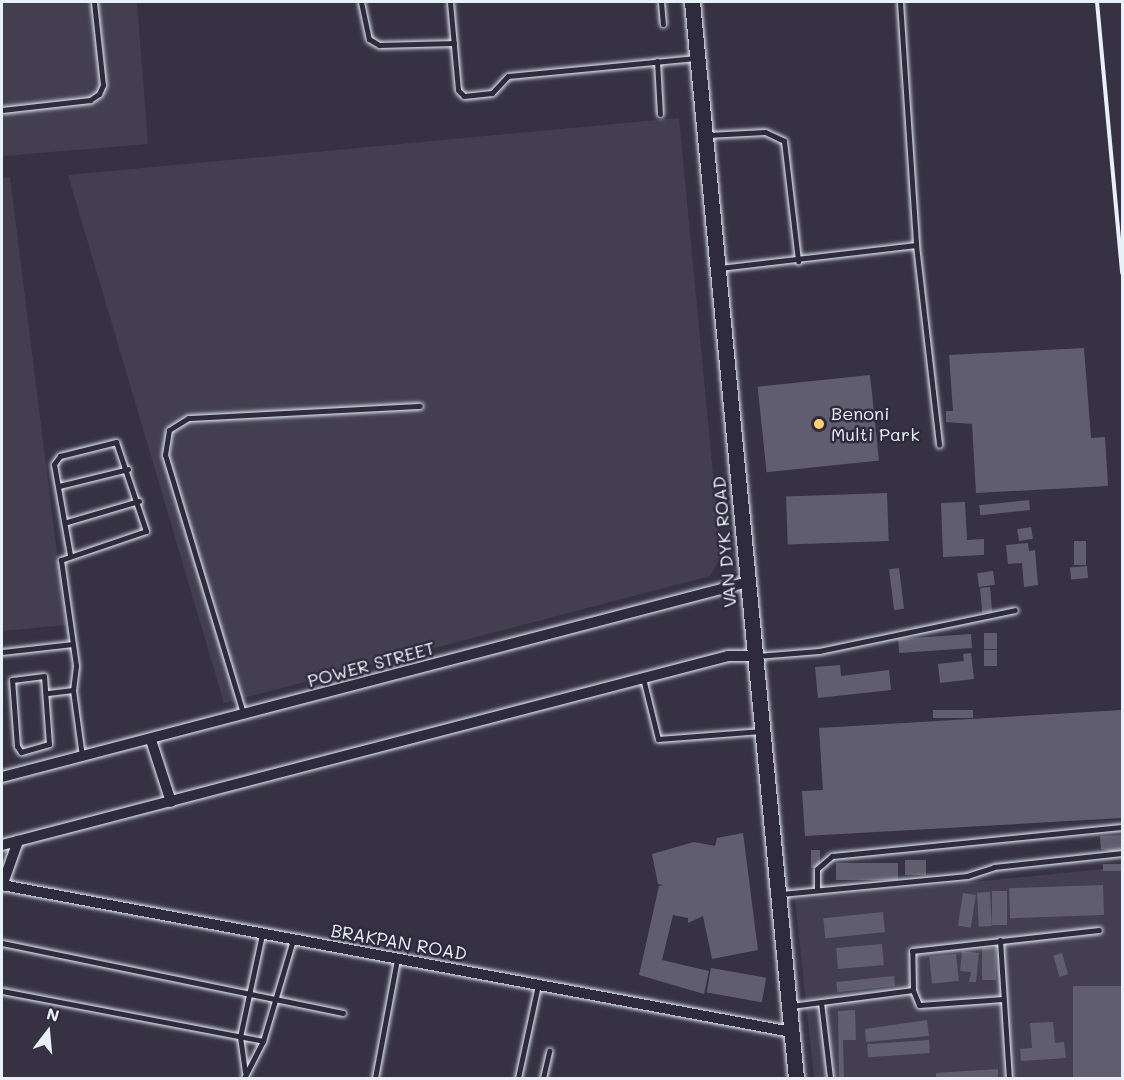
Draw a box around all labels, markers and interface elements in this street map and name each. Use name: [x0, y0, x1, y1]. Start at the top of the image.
place label: Benoni Multi Park: [831, 403, 920, 446]
marker: Benoni Multi Park: [812, 417, 826, 431]
street label: VAN DYK ROAD: [707, 475, 741, 609]
street label: POWER STREET: [305, 637, 437, 691]
street label: BRAKPAN ROAD: [329, 919, 469, 965]
north arrow: [18, 1002, 78, 1062]
text: N: [44, 1002, 62, 1026]

